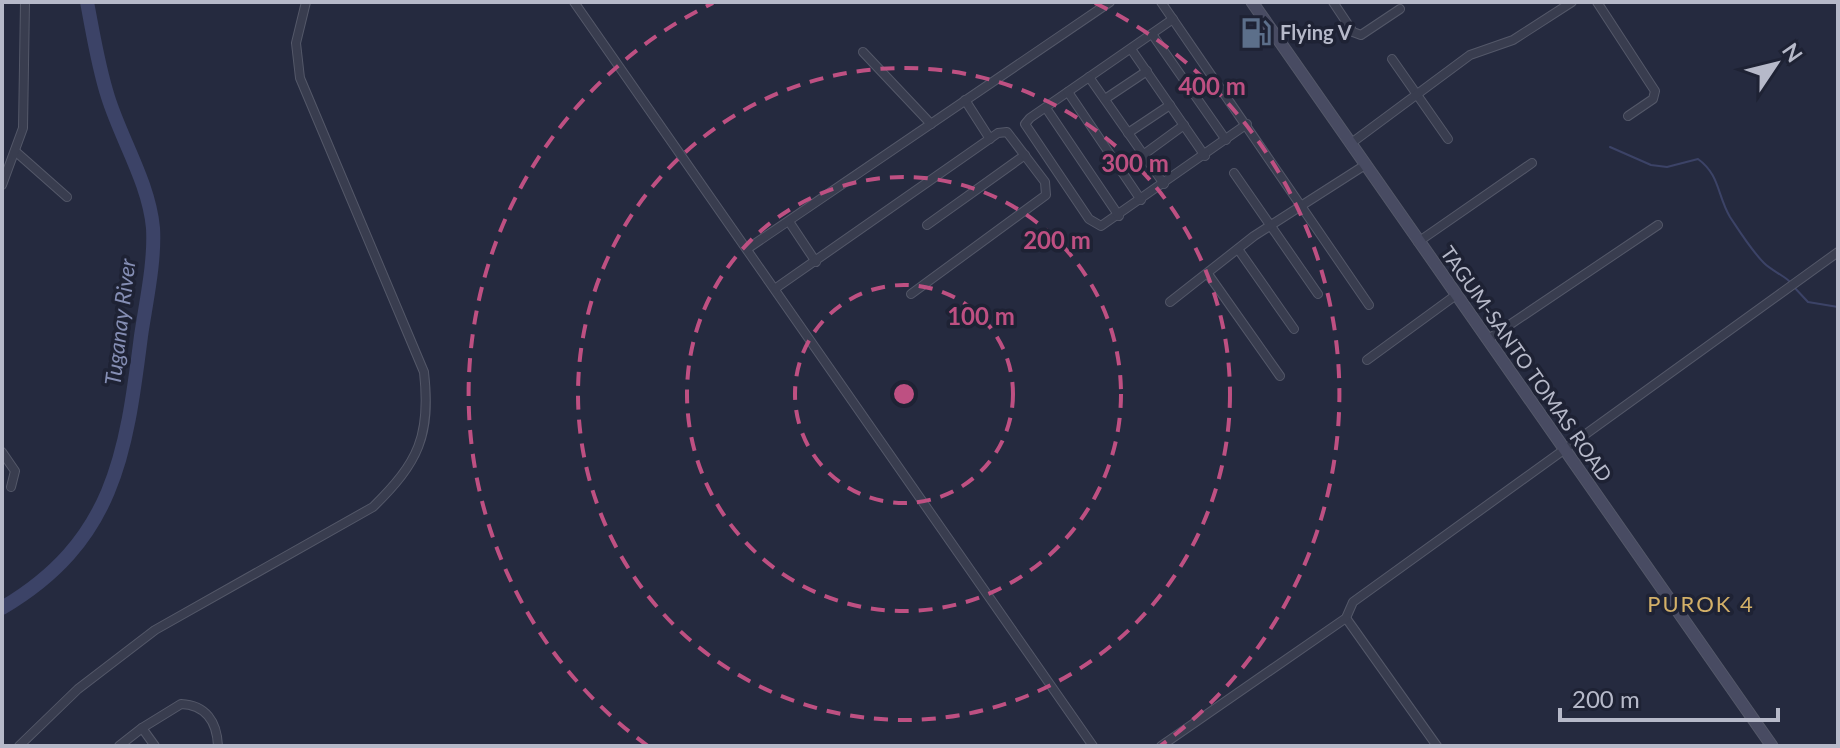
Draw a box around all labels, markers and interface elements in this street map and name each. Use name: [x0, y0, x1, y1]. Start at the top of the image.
fuel station icon: Flying V: [1239, 16, 1273, 50]
place label: Flying V: [1280, 20, 1352, 44]
north arrow: [1736, 24, 1816, 104]
text: N: [1777, 38, 1809, 67]
text: 400 m: [1178, 71, 1246, 100]
text: 300 m: [1101, 148, 1169, 177]
text: 200 m: [1023, 225, 1091, 254]
street label: TAGUM-SANTO TOMAS ROAD: [1436, 241, 1618, 486]
water label: Tuganay River: [98, 257, 141, 387]
text: 100 m: [947, 301, 1015, 330]
centre of rings: [890, 380, 918, 408]
district label: PUROK 4: [1647, 590, 1755, 617]
scale bar: [1560, 672, 1778, 722]
text: 200 m: [1572, 684, 1640, 713]

